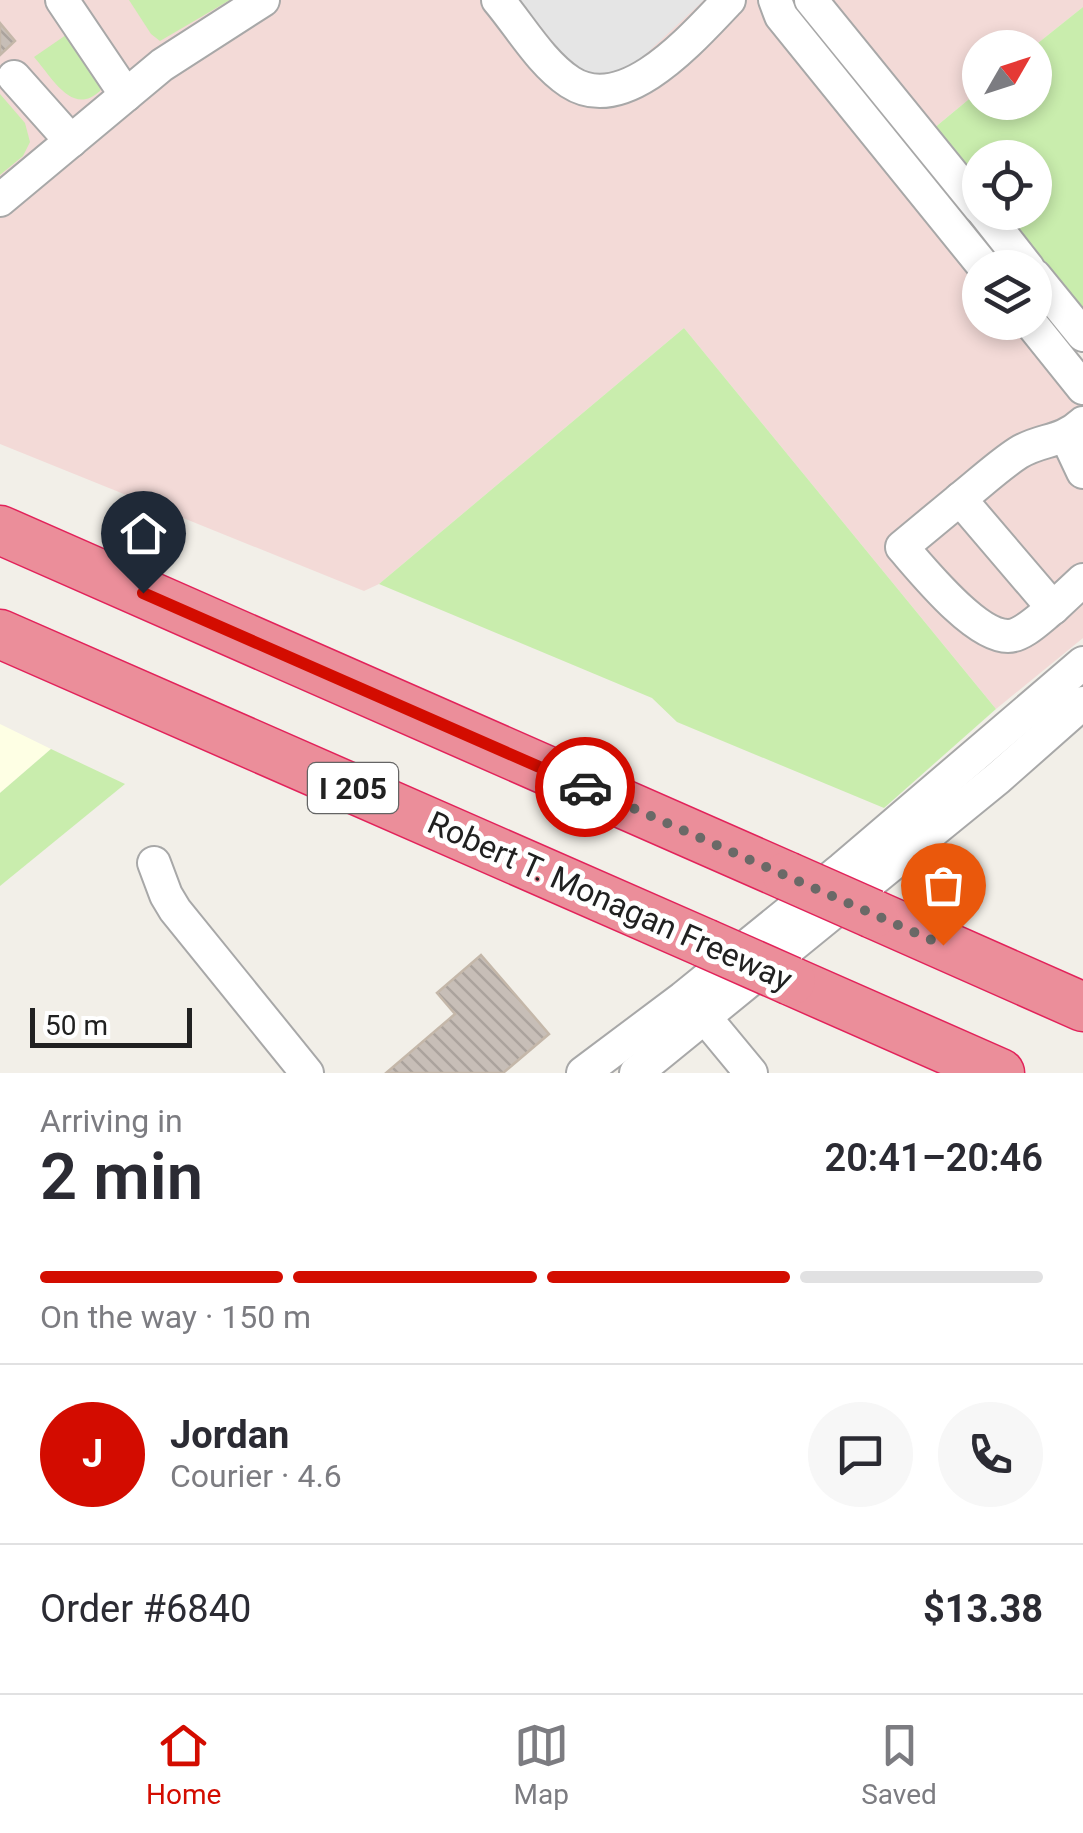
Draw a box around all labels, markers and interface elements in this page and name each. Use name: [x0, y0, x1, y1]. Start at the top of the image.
north arrow: [962, 30, 1052, 120]
map controls: [962, 30, 1052, 340]
button: locate: [962, 140, 1052, 230]
button: layers: [962, 250, 1052, 340]
pin: [101, 491, 186, 594]
icon: home: [116, 506, 171, 561]
courier: [535, 737, 635, 837]
icon: car: [558, 760, 613, 815]
road number: I 205: [308, 763, 398, 813]
street label: Robert T. Monagan Freeway: [422, 803, 798, 999]
pin: [901, 843, 986, 946]
icon: bag: [916, 858, 971, 913]
scale bar: [30, 1003, 192, 1048]
text: 50 m: [45, 1009, 108, 1042]
text: Arriving in: [40, 1102, 183, 1140]
text: 20:41–20:46: [824, 1136, 1043, 1180]
text: 2 min: [40, 1139, 203, 1215]
text: On the way · 150 m: [40, 1298, 311, 1336]
button: chat: [808, 1402, 913, 1507]
button: phone: [938, 1402, 1043, 1507]
text: Jordan: [170, 1413, 289, 1457]
text: J: [82, 1432, 103, 1476]
text: Courier · 4.6: [170, 1457, 342, 1495]
text: Order #6840: [40, 1587, 251, 1631]
text: $13.38: [923, 1587, 1043, 1631]
tab: Home: [146, 1718, 221, 1811]
tab: Map: [514, 1718, 569, 1811]
tab: Saved: [861, 1718, 937, 1811]

